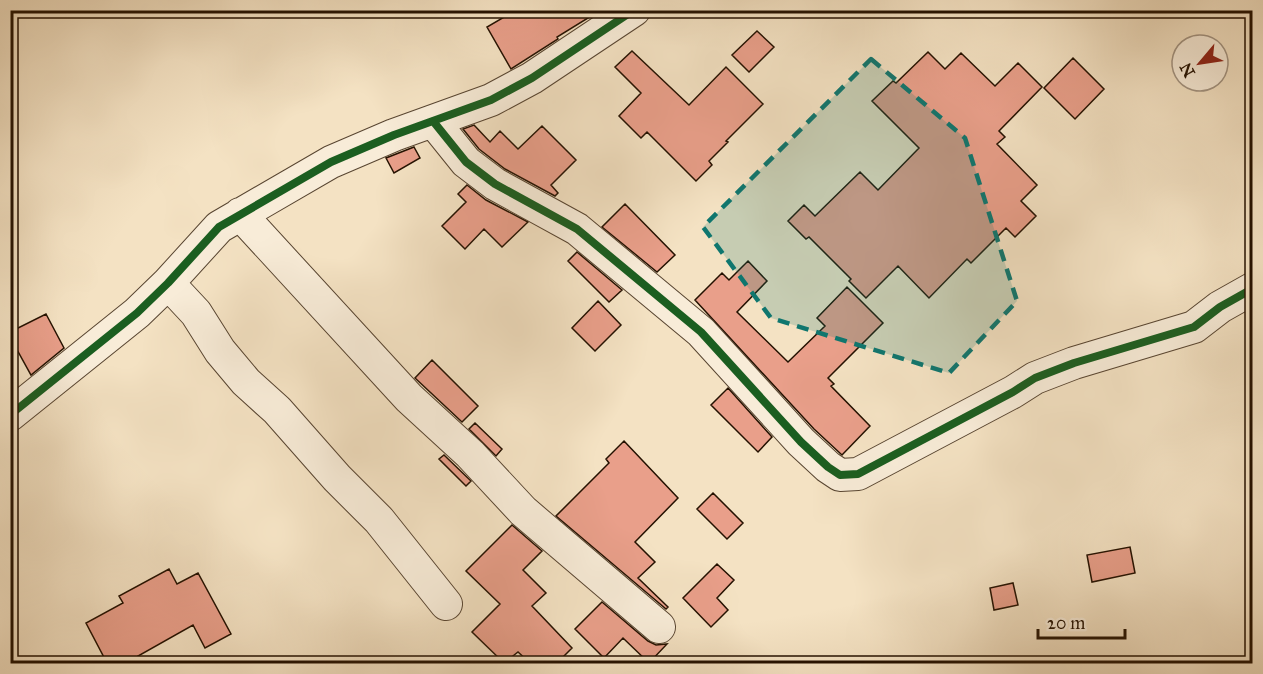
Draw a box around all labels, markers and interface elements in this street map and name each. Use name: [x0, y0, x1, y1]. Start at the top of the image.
north arrow: [1170, 33, 1230, 93]
text: N: [1176, 59, 1199, 81]
scale bar: [1038, 602, 1125, 640]
text: 20 m: [1047, 612, 1085, 634]

